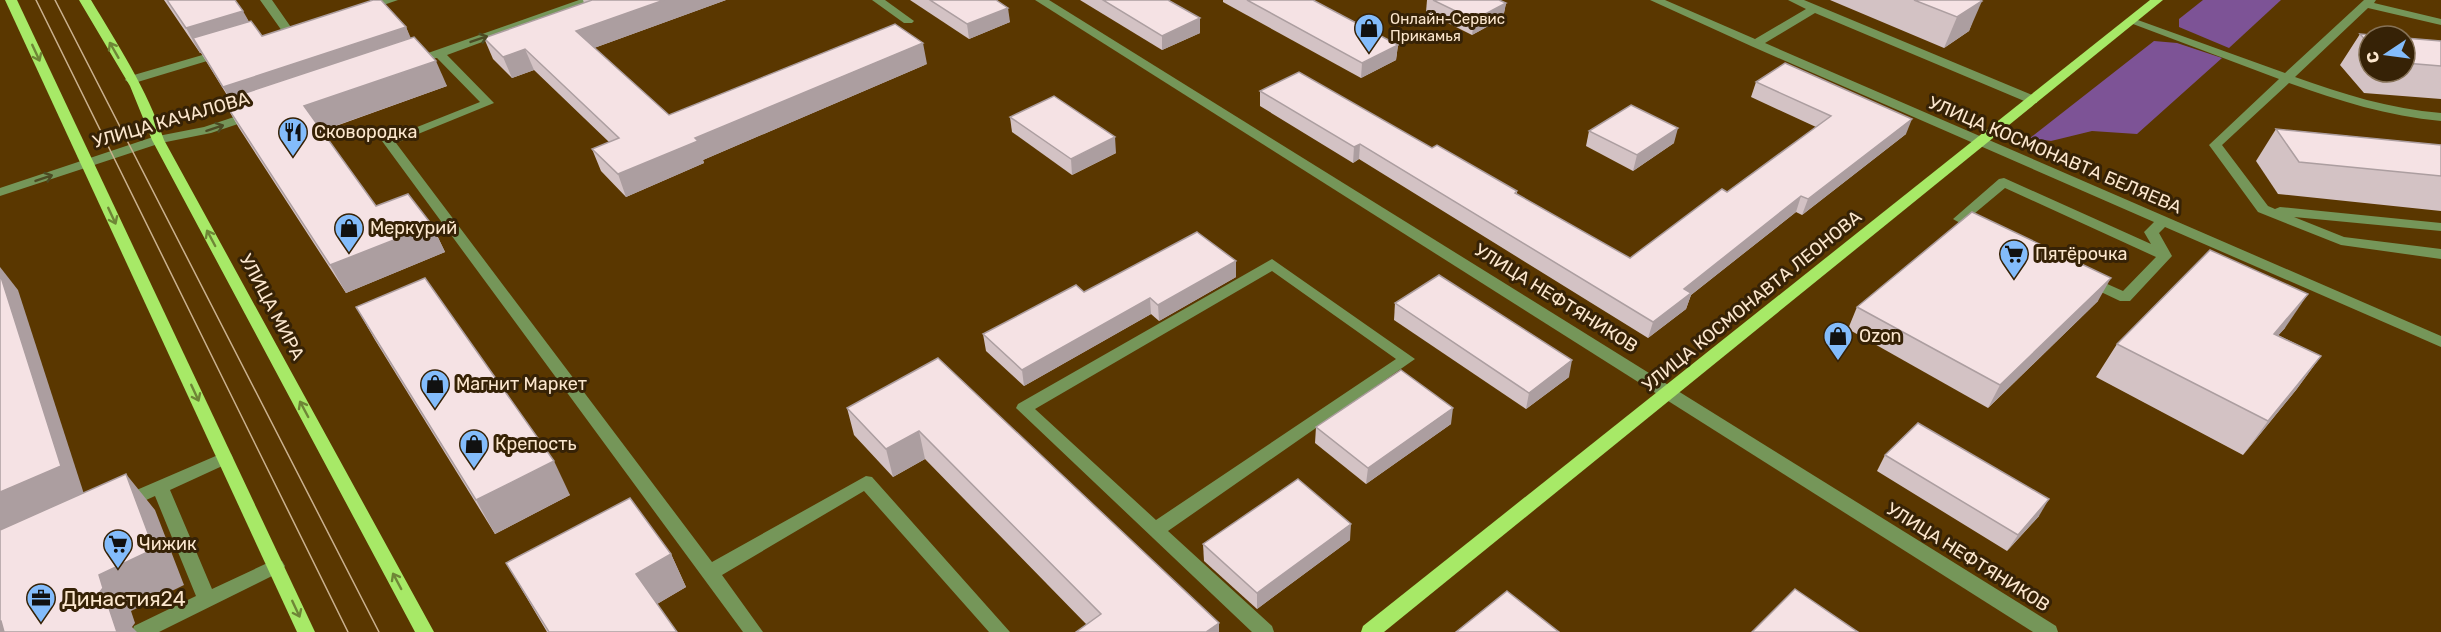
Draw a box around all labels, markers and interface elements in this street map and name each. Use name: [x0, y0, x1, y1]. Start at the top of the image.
place label: Онлайн-Сервис Прикамья: [1390, 10, 1505, 45]
shop icon: Онлайн-Сервис Прикамья: [1353, 12, 1385, 54]
north arrow: [2357, 24, 2417, 84]
one-way arrow: [469, 33, 488, 44]
one-way arrow: [108, 42, 120, 59]
one-way arrow: [31, 43, 43, 61]
text: С: [2362, 50, 2383, 65]
street label: УЛИЦА КАЧАЛОВА: [90, 87, 252, 153]
street label: УЛИЦА КОСМОНАВТА БЕЛЯЕВА: [1925, 92, 2185, 218]
restaurant icon: Сковородка: [277, 116, 309, 158]
one-way arrow: [205, 121, 224, 132]
place label: Сковородка: [314, 121, 417, 143]
one-way arrow: [34, 171, 53, 182]
one-way arrow: [107, 206, 118, 224]
street label: УЛИЦА КОСМОНАВТА ЛЕОНОВА: [1638, 206, 1866, 396]
shop icon: Меркурий: [333, 212, 365, 254]
place label: Меркурий: [370, 217, 457, 239]
one-way arrow: [205, 230, 217, 247]
supermarket icon: Пятёрочка: [1998, 238, 2030, 280]
street label: УЛИЦА НЕФТЯНИКОВ: [1470, 239, 1642, 357]
place label: Пятёрочка: [2035, 243, 2128, 265]
street label: УЛИЦА МИРА: [235, 250, 309, 364]
shop icon: Ozon: [1822, 320, 1854, 362]
place label: Ozon: [1859, 325, 1901, 347]
shop icon: Магнит Маркет: [419, 368, 451, 410]
place label: Магнит Маркет: [456, 373, 587, 395]
one-way arrow: [189, 383, 201, 401]
one-way arrow: [298, 401, 310, 418]
shop icon: Крепость: [458, 428, 490, 470]
place label: Крепость: [495, 433, 577, 455]
street label: УЛИЦА НЕФТЯНИКОВ: [1882, 498, 2054, 616]
supermarket icon: Чижик: [102, 528, 134, 570]
place label: Чижик: [139, 533, 197, 555]
one-way arrow: [391, 572, 402, 590]
office icon: Династия24: [25, 582, 57, 624]
place label: Династия24: [62, 586, 186, 611]
one-way arrow: [291, 600, 302, 618]

